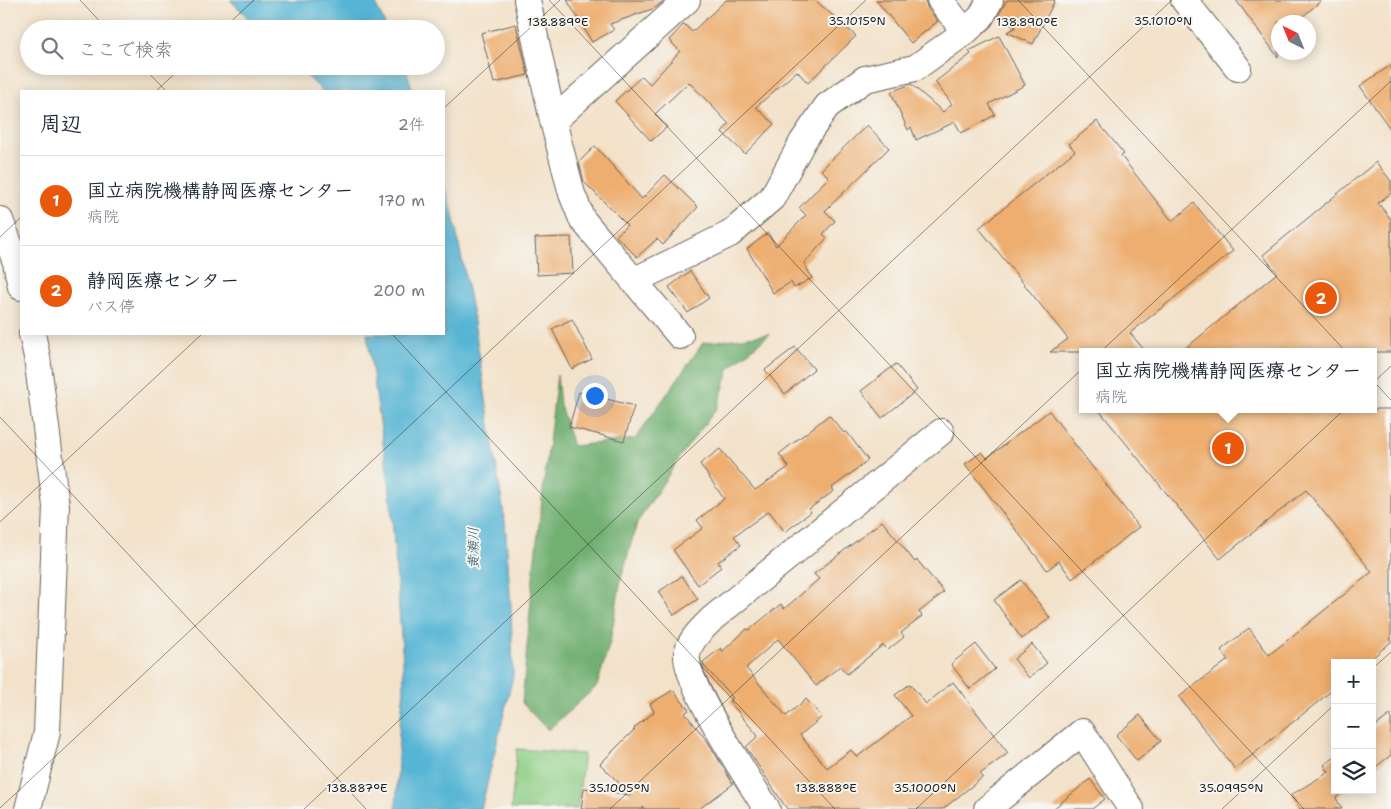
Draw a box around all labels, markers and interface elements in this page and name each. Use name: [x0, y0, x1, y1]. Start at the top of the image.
text: 35.1015°N: [828, 13, 886, 29]
text: 35.1010°N: [1134, 13, 1192, 29]
text: 138.889°E: [527, 14, 589, 30]
text: 138.890°E: [996, 14, 1058, 30]
north arrow: [1271, 15, 1316, 60]
search box: [20, 20, 445, 75]
icon: search: [38, 34, 66, 62]
text: ここで検索: [78, 37, 173, 62]
text: 周辺: [40, 110, 82, 138]
text: 2件: [398, 114, 425, 135]
text: 国立病院機構静岡医療センター: [87, 178, 353, 203]
text: 1: [52, 190, 60, 211]
text: 170 m: [378, 190, 425, 211]
text: 病院: [87, 206, 119, 227]
text: 静岡医療センター: [87, 268, 239, 293]
pin: 2: [1305, 279, 1337, 317]
text: 2: [50, 280, 62, 301]
text: 200 m: [373, 280, 425, 301]
text: バス停: [87, 296, 135, 317]
popup: [1079, 348, 1377, 413]
text: 国立病院機構静岡医療センター: [1095, 358, 1361, 383]
your location: [582, 383, 608, 409]
text: 病院: [1095, 386, 1127, 407]
pin: 1: [1212, 429, 1244, 467]
water label: 黄瀬川: [464, 527, 482, 569]
map controls: [1331, 659, 1376, 794]
button: +: [1331, 659, 1376, 704]
button: −: [1331, 704, 1376, 749]
button: layers: [1331, 749, 1376, 794]
text: 138.887°E: [326, 780, 388, 796]
text: 35.1005°N: [588, 780, 650, 796]
text: 138.888°E: [795, 780, 857, 796]
text: 35.1000°N: [894, 780, 956, 796]
text: 35.0995°N: [1199, 780, 1263, 796]

